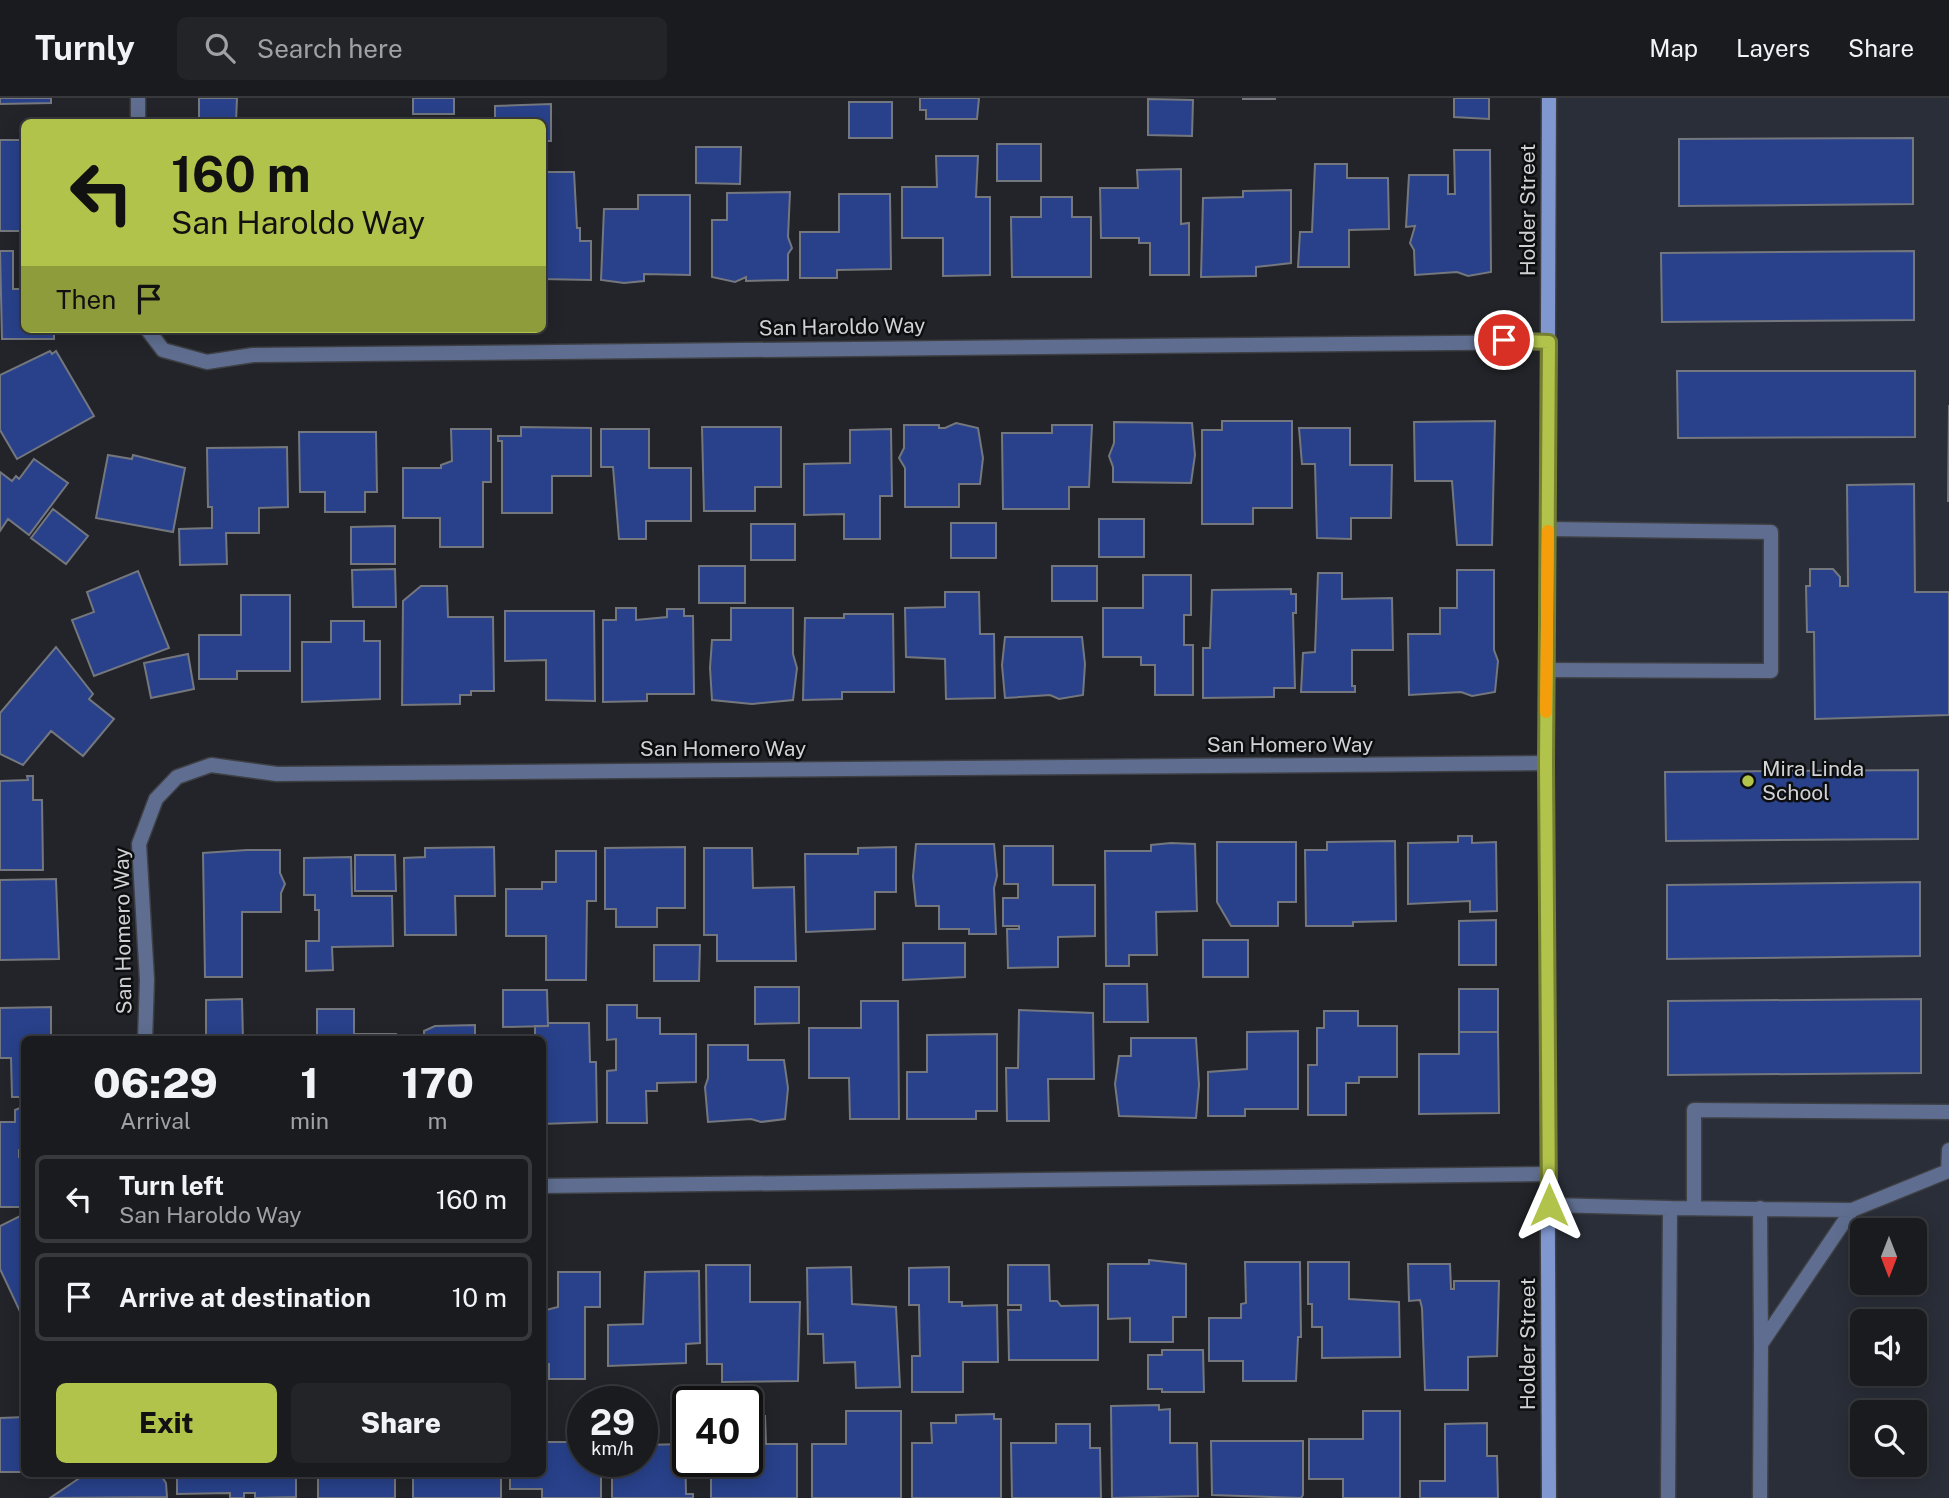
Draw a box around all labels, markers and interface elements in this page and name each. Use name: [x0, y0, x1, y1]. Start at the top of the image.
search box: [177, 17, 667, 80]
text: Turnly: [35, 29, 135, 67]
icon: search: [201, 29, 239, 67]
text: Search here: [257, 33, 403, 64]
text: Map: [1649, 34, 1698, 62]
text: Layers: [1736, 34, 1810, 62]
text: Share: [1848, 34, 1914, 62]
street label: Holder Street: [1515, 144, 1540, 276]
text: 160 m: [171, 145, 311, 203]
icon: left: [56, 147, 147, 238]
text: San Haroldo Way: [171, 204, 425, 241]
icon: arrive: [130, 280, 168, 318]
text: Then: [56, 284, 116, 315]
pin: [1474, 310, 1534, 370]
street label: San Haroldo Way: [758, 313, 926, 340]
icon: arrive: [1485, 321, 1523, 359]
street label: San Homero Way: [1207, 732, 1373, 757]
street label: San Homero Way: [640, 736, 806, 761]
place label: Mira Linda School: [1762, 756, 1864, 805]
marker: Mira Linda School: [1740, 773, 1756, 789]
street label: San Homero Way: [109, 847, 136, 1015]
text: 06:29: [93, 1058, 218, 1107]
text: 1: [300, 1058, 319, 1107]
text: 170: [401, 1058, 474, 1107]
text: Arrival: [120, 1107, 191, 1134]
text: min: [290, 1107, 329, 1134]
text: m: [428, 1107, 447, 1134]
position arrow: [1512, 1168, 1586, 1242]
text: Turn left: [119, 1170, 224, 1201]
icon: left: [60, 1180, 98, 1218]
text: 160 m: [436, 1184, 507, 1215]
text: San Haroldo Way: [119, 1201, 302, 1228]
north arrow: [1850, 1218, 1927, 1295]
map controls: [1850, 1218, 1927, 1477]
icon: arrive: [60, 1278, 98, 1316]
street label: Holder Street: [1515, 1278, 1540, 1410]
text: Arrive at destination: [119, 1282, 371, 1313]
text: 10 m: [452, 1282, 507, 1313]
button: sound: [1850, 1309, 1927, 1386]
button: Exit: [56, 1383, 277, 1463]
button: Share: [291, 1383, 511, 1463]
speed limit sign: 40: [672, 1386, 763, 1477]
button: search: [1850, 1400, 1927, 1477]
text: 29: [590, 1402, 635, 1443]
text: km/h: [591, 1438, 634, 1459]

